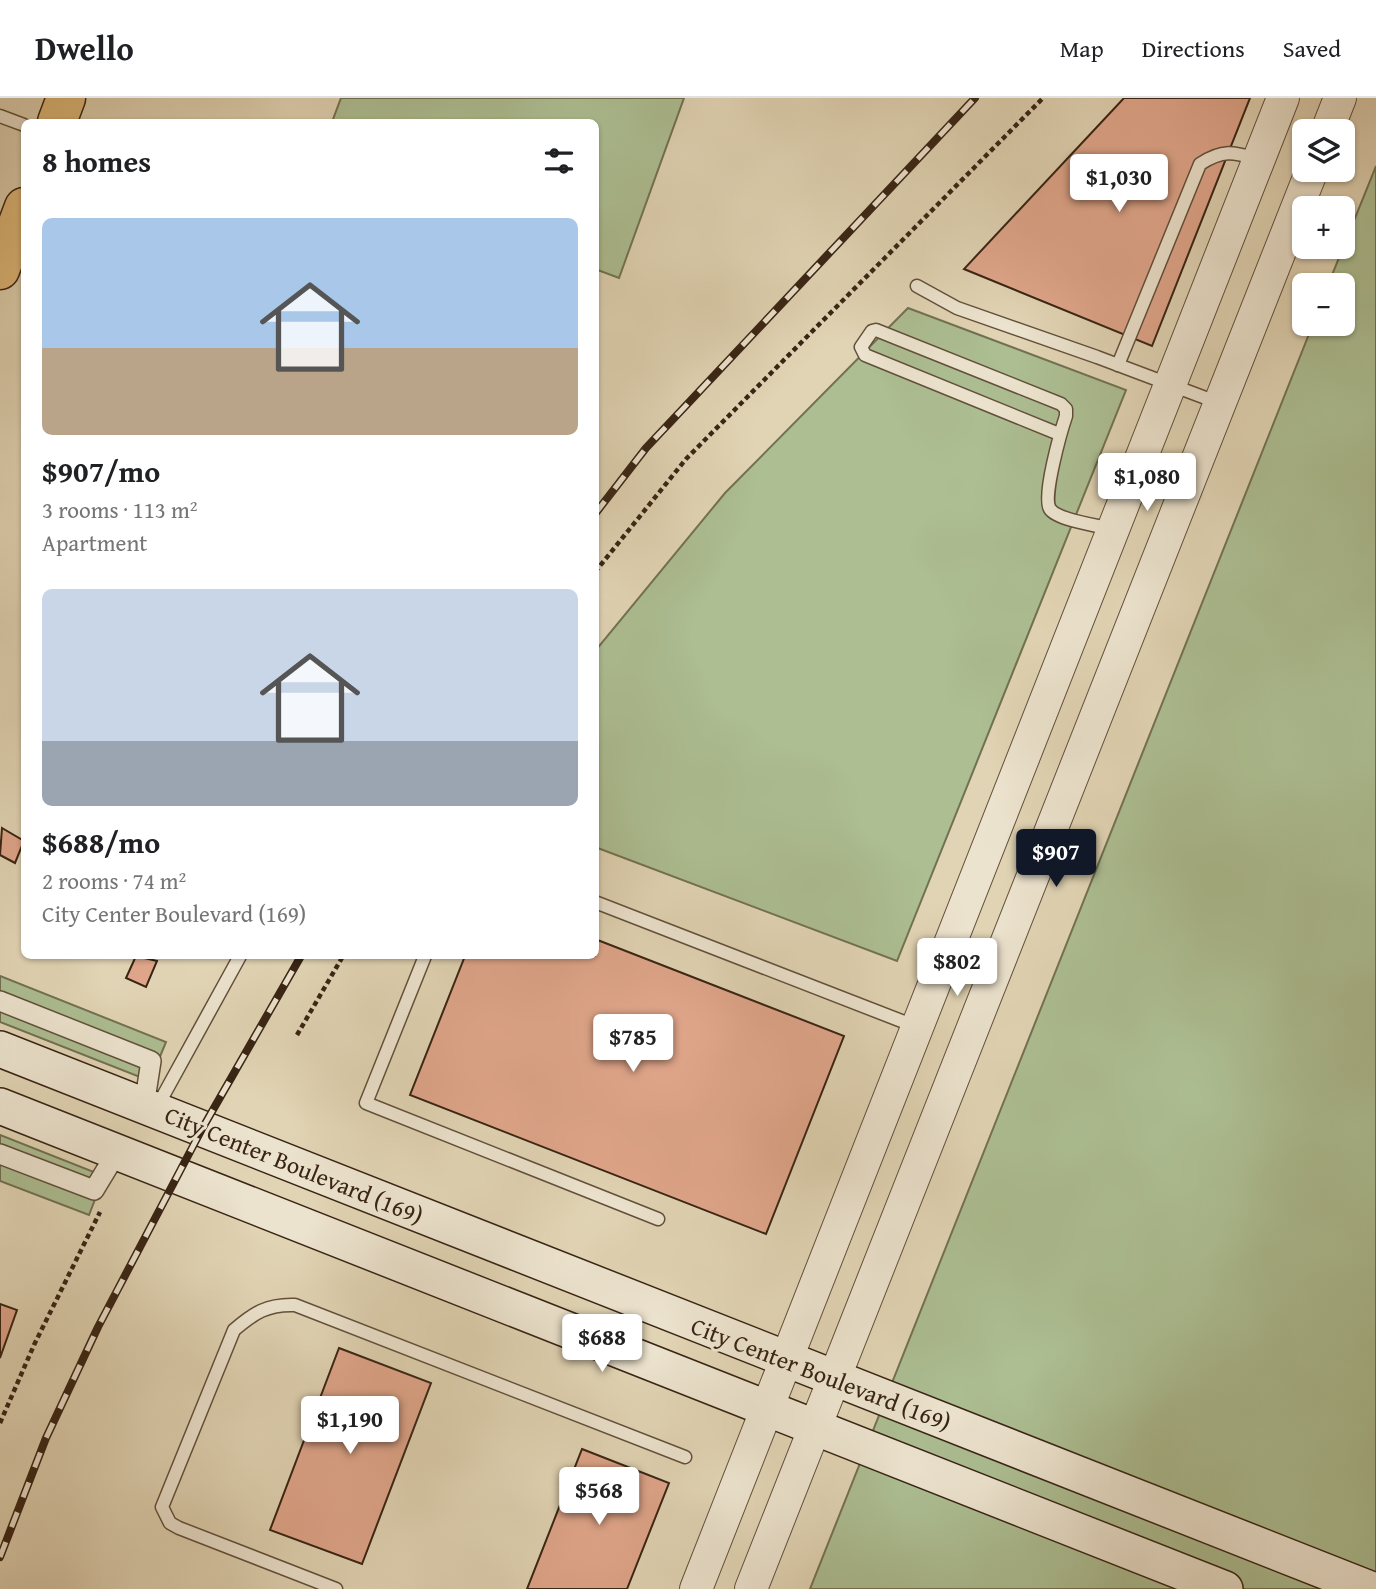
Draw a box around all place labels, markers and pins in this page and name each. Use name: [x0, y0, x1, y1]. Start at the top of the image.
pin: $1,030: [1062, 155, 1176, 214]
pin: $1,080: [1090, 454, 1204, 513]
pin: $907: [1015, 830, 1097, 889]
pin: $802: [916, 939, 998, 998]
pin: $785: [592, 1014, 674, 1074]
pin: $688: [561, 1314, 643, 1374]
pin: $1,190: [293, 1396, 407, 1456]
pin: $568: [558, 1468, 640, 1527]

